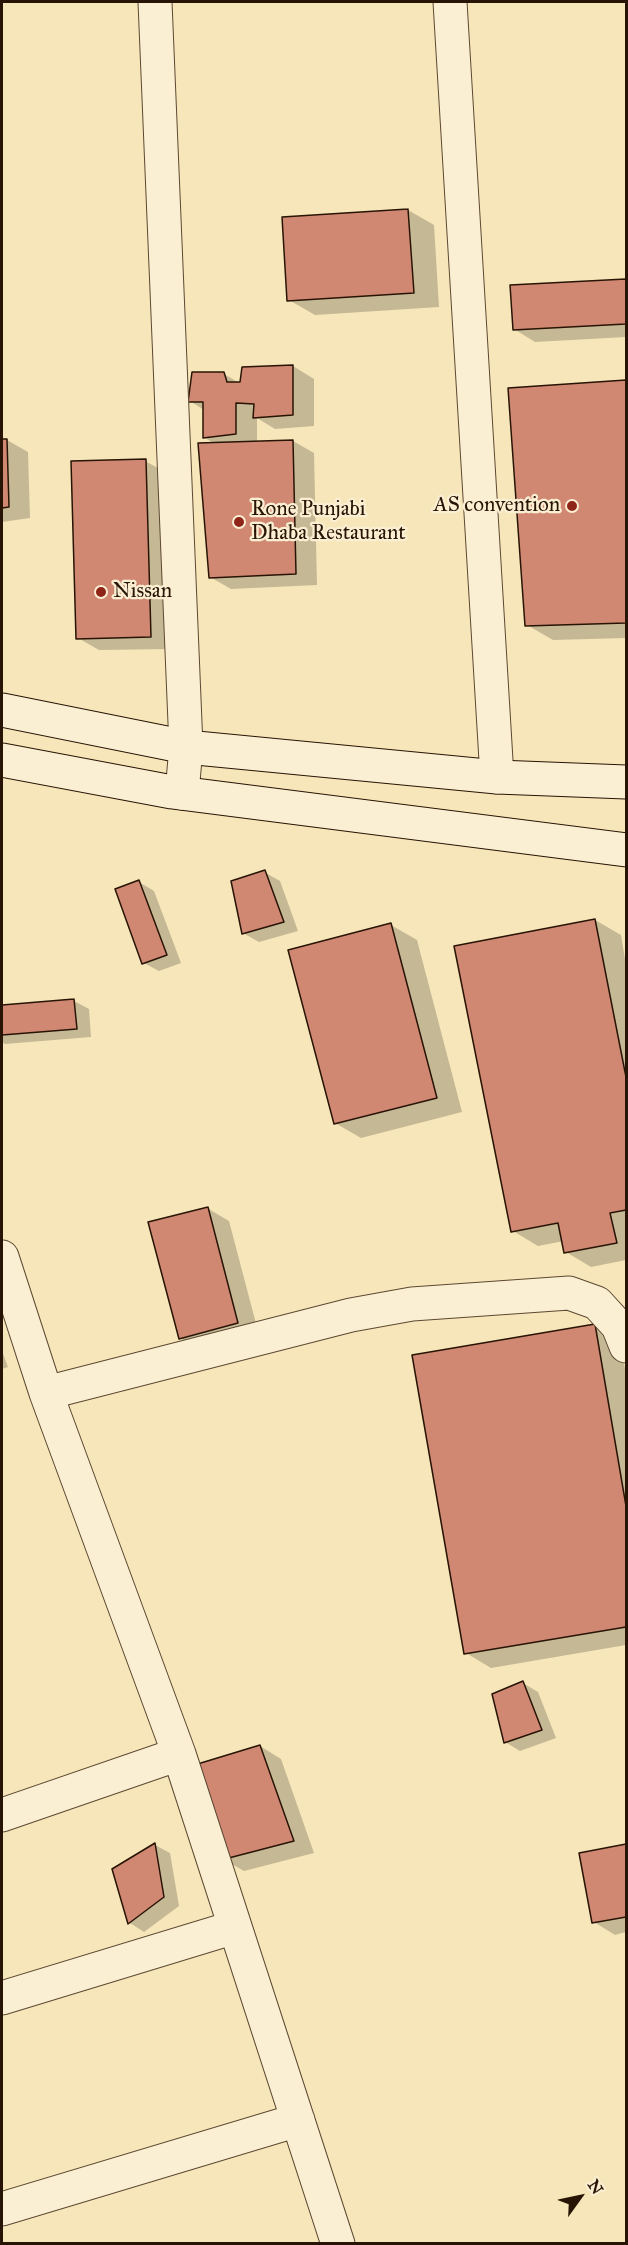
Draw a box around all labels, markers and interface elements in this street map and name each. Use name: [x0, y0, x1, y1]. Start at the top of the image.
place label: AS convention: [434, 493, 560, 519]
place label: Rone Punjabi Dhaba Restaurant: [251, 497, 406, 547]
marker: AS convention: [565, 499, 579, 513]
marker: Rone Punjabi Dhaba Restaurant: [232, 515, 246, 529]
place label: Nissan: [113, 579, 172, 605]
marker: Nissan: [94, 585, 108, 599]
north arrow: [550, 2167, 610, 2227]
text: N: [584, 2176, 607, 2198]

